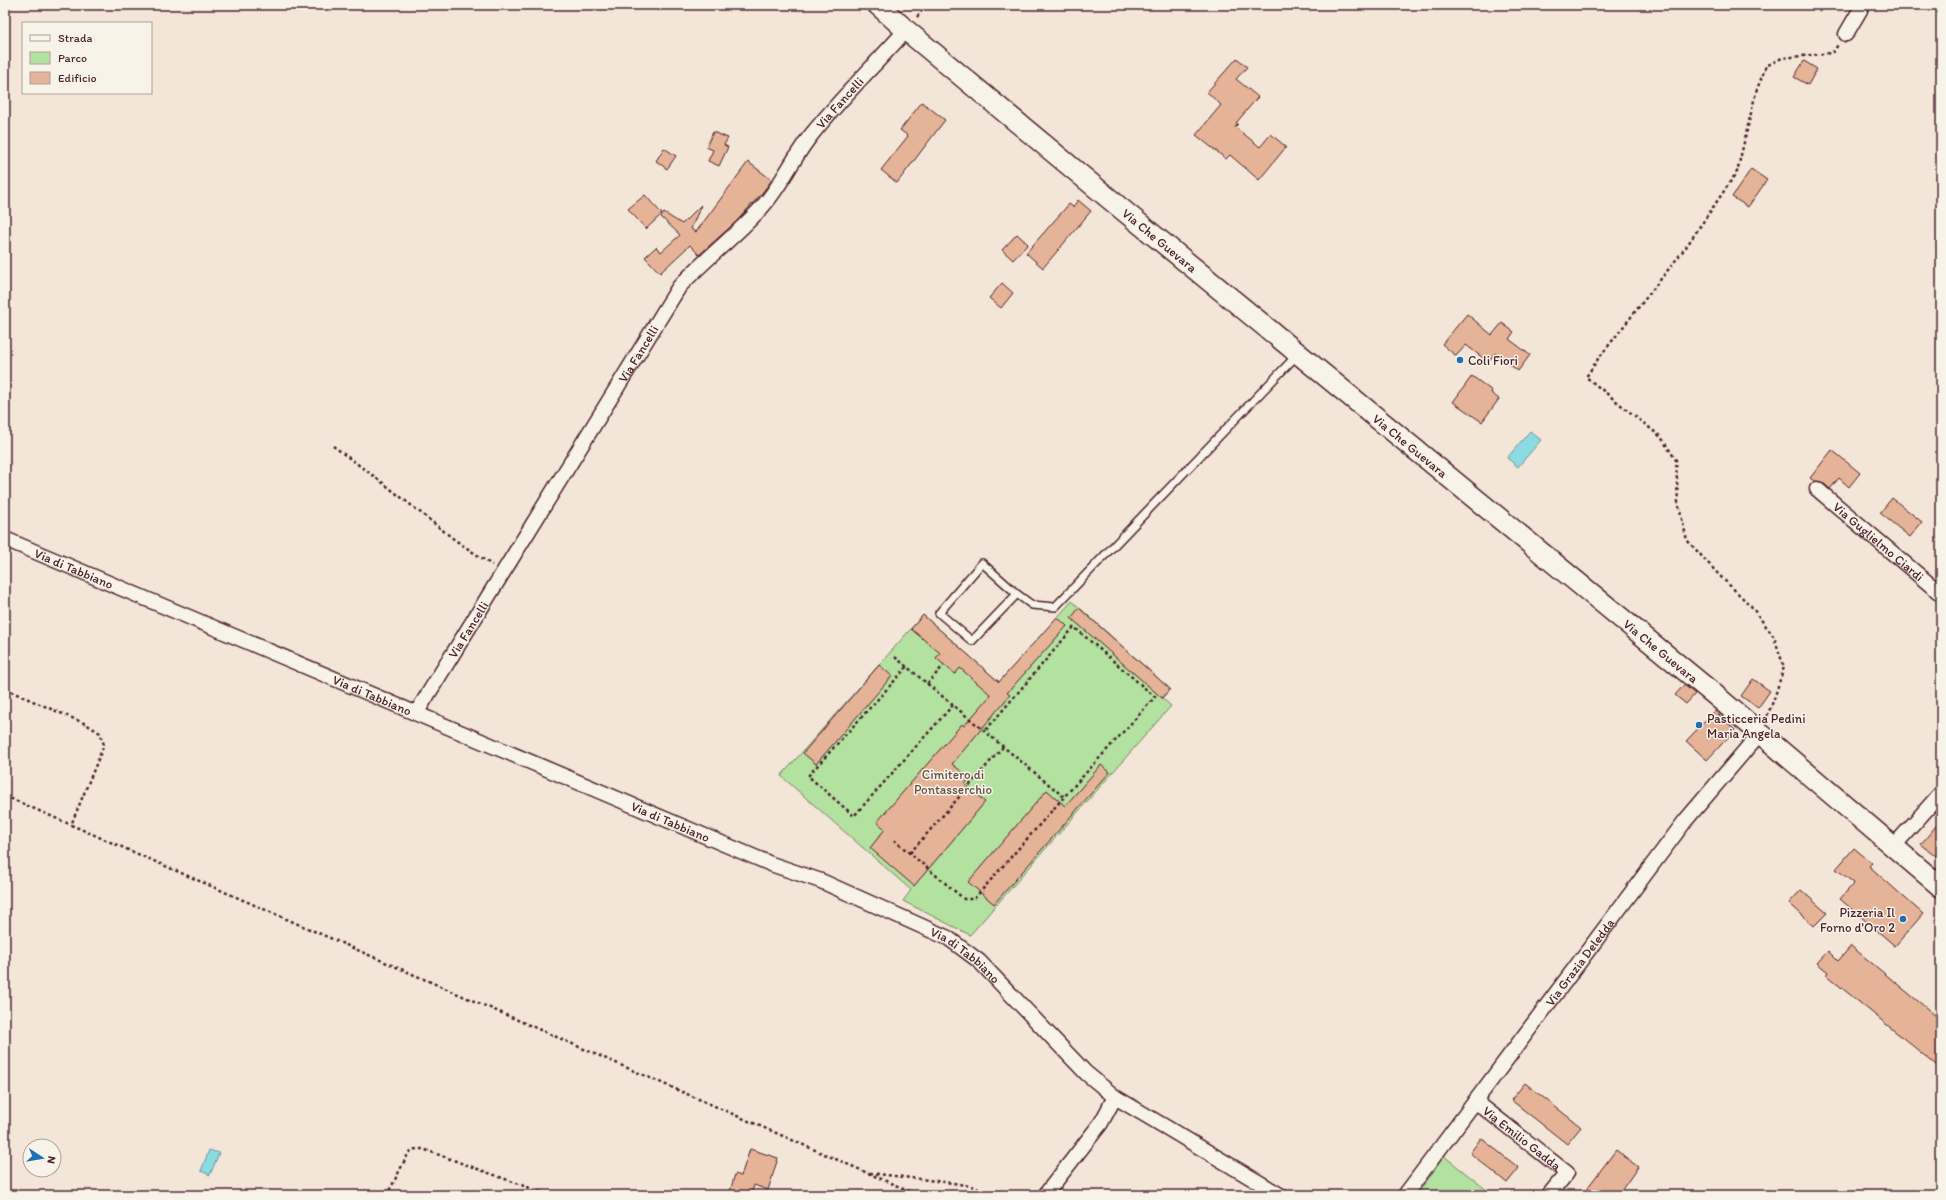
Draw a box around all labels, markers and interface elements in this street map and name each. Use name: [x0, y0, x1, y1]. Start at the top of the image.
legend: [22, 22, 152, 94]
text: Strada: [58, 31, 93, 45]
text: Parco: [58, 51, 87, 65]
text: Edificio: [58, 71, 97, 85]
street label: Via Fancelli: [812, 74, 866, 131]
street label: Via Che Guevara: [1119, 205, 1200, 275]
street label: Via Fancelli: [615, 322, 661, 385]
place label: Coli Fiori: [1468, 353, 1518, 368]
marker: Coli Fiori: [1455, 355, 1465, 365]
street label: Via Che Guevara: [1370, 411, 1451, 481]
street label: Via Guglielmo Ciardi: [1830, 499, 1927, 584]
street label: Via di Tabbiano: [32, 545, 116, 592]
street label: Via Fancelli: [445, 598, 491, 661]
street label: Via Che Guevara: [1621, 616, 1702, 686]
street label: Via di Tabbiano: [331, 671, 414, 718]
place label: Pasticceria Pedini Maria Angela: [1707, 711, 1806, 741]
marker: Pasticceria Pedini Maria Angela: [1694, 720, 1704, 730]
park label: Cimitero di Pontasserchio: [914, 767, 992, 797]
street label: Via di Tabbiano: [629, 798, 713, 845]
place label: Pizzeria Il Forno d'Oro 2: [1820, 905, 1895, 935]
marker: Pizzeria Il Forno d'Oro 2: [1898, 914, 1908, 924]
street label: Via Grazia Deledda: [1542, 915, 1617, 1009]
street label: Via di Tabbiano: [928, 924, 1004, 986]
street label: Via Emilio Gadda: [1480, 1103, 1565, 1173]
north arrow: [22, 1138, 62, 1178]
text: N: [44, 1155, 58, 1165]

